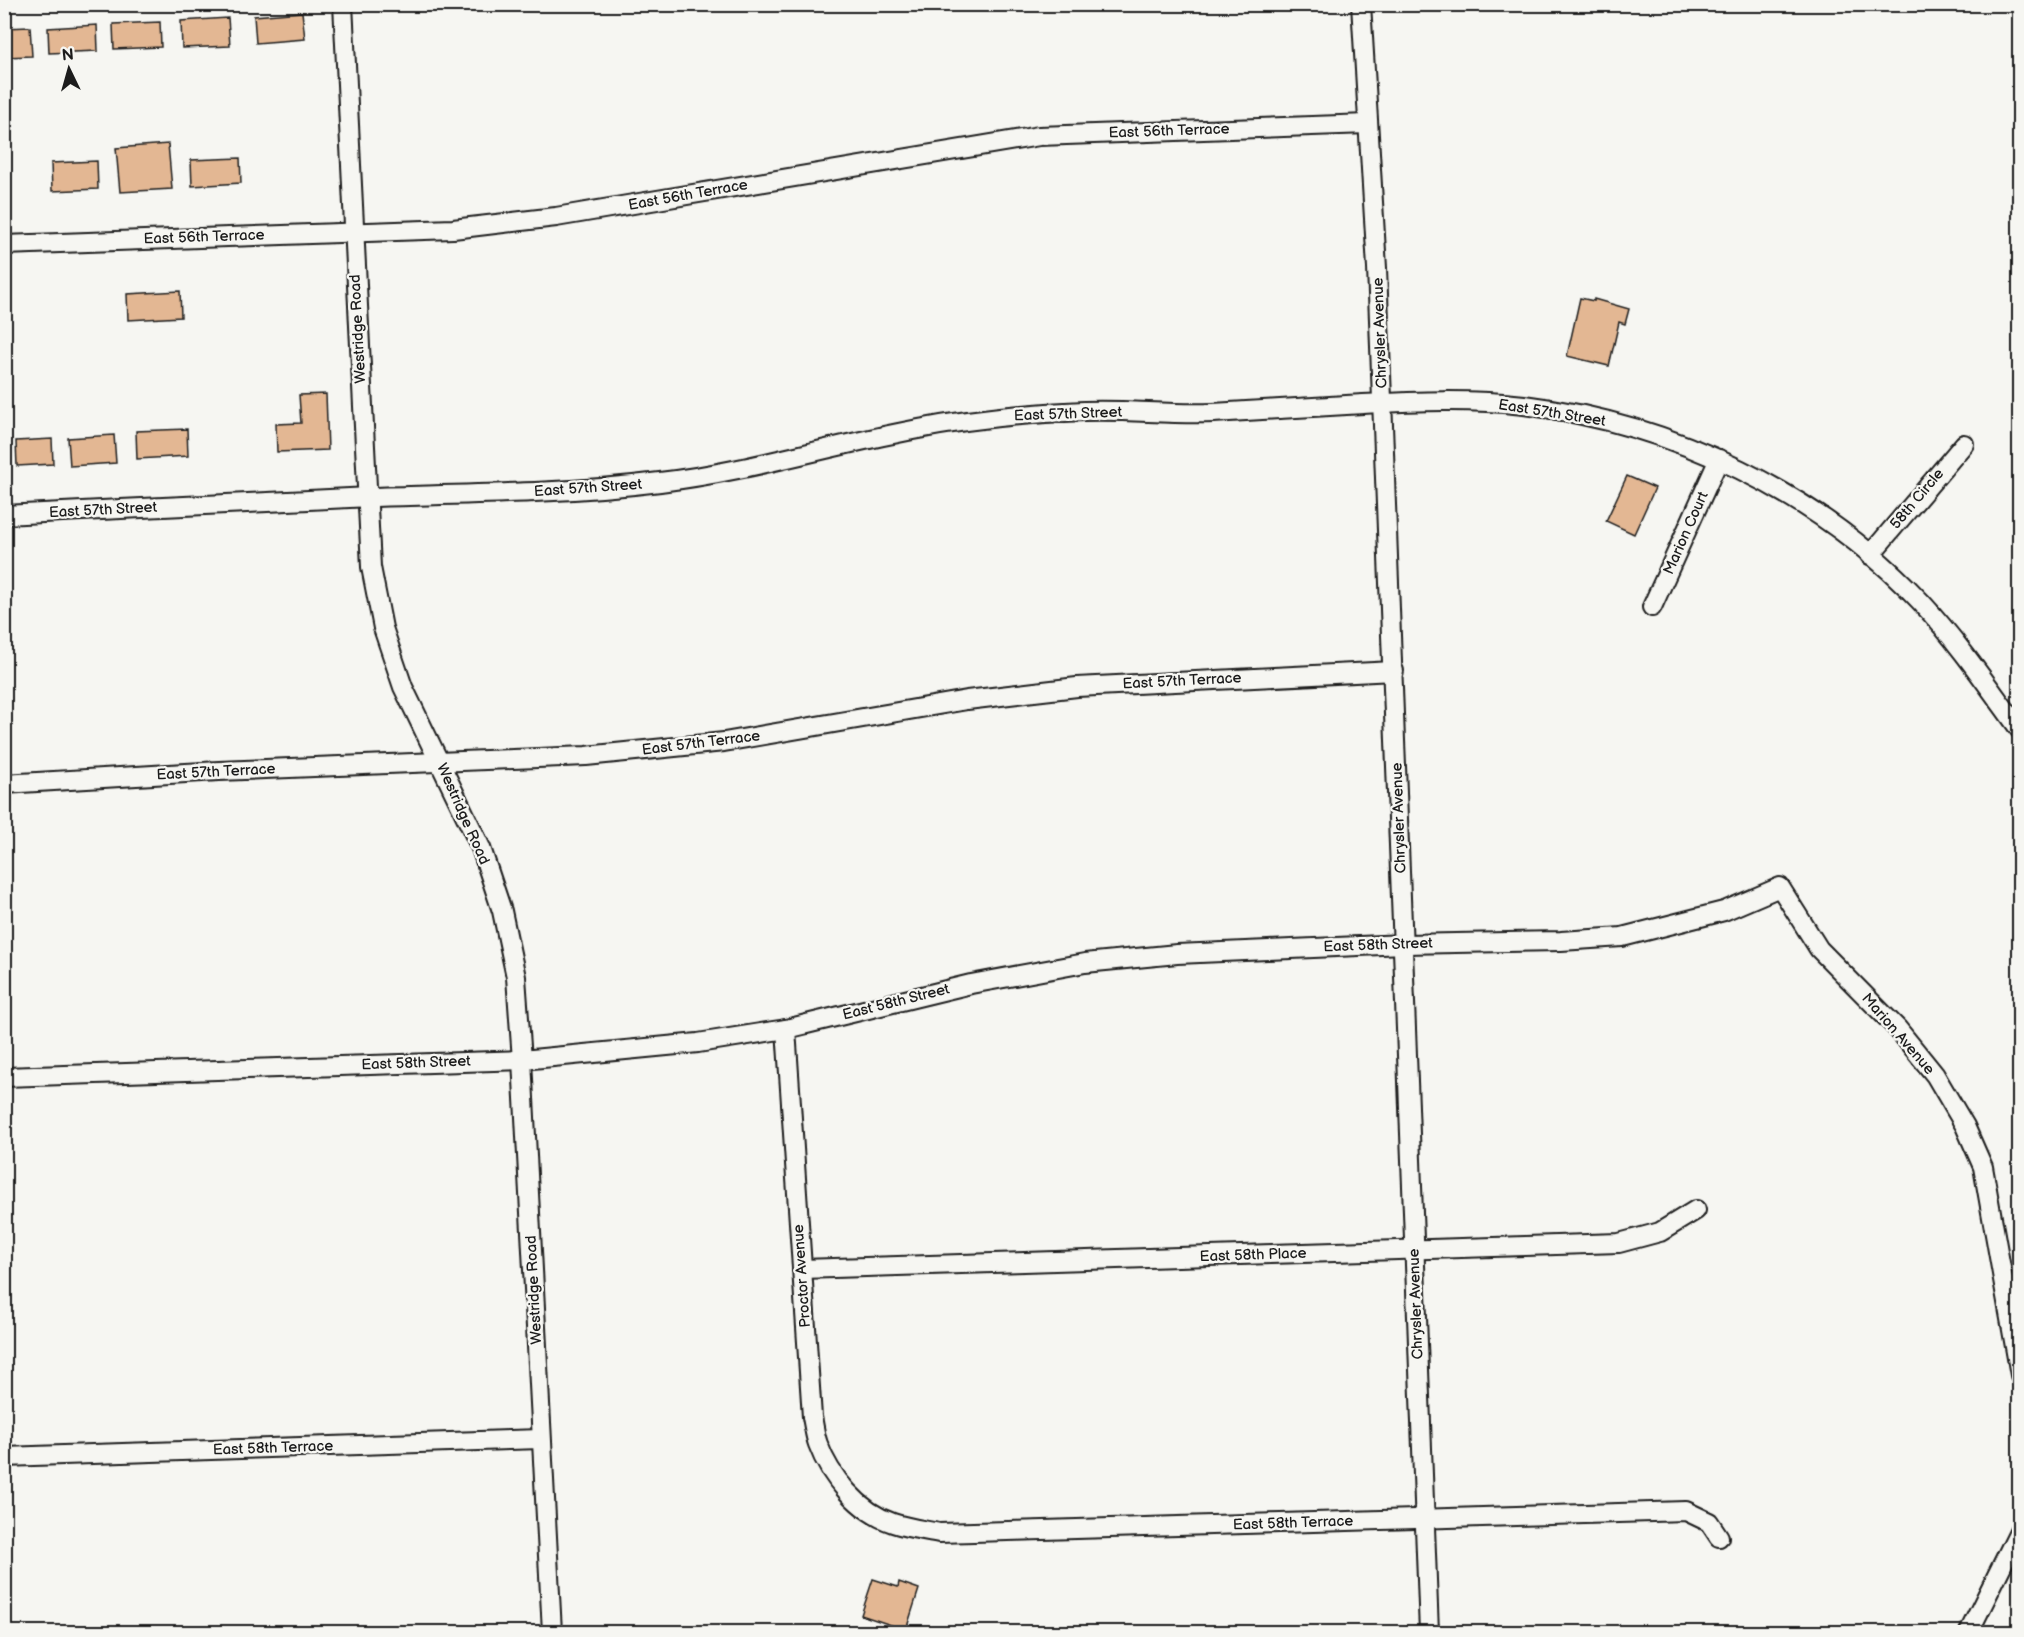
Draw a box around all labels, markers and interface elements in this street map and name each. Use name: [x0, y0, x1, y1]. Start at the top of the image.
north arrow: [39, 39, 99, 99]
text: N: [61, 46, 75, 66]
street label: East 56th Terrace: [1108, 119, 1230, 143]
street label: East 56th Terrace: [627, 175, 749, 215]
street label: East 56th Terrace: [143, 225, 265, 249]
street label: Westridge Road: [346, 274, 370, 384]
street label: Chrysler Avenue: [1369, 277, 1391, 389]
street label: East 57th Street: [1497, 395, 1607, 431]
street label: East 57th Street: [1014, 403, 1123, 425]
street label: 58th Circle: [1886, 465, 1948, 533]
street label: East 57th Street: [533, 475, 643, 501]
street label: Marion Court: [1659, 488, 1713, 578]
street label: East 57th Street: [48, 498, 158, 522]
street label: East 57th Terrace: [1122, 668, 1242, 694]
street label: East 57th Terrace: [641, 726, 761, 760]
street label: East 57th Terrace: [156, 759, 276, 785]
street label: Westridge Road: [432, 760, 494, 868]
street label: Chrysler Avenue: [1388, 762, 1410, 874]
street label: East 58th Street: [1323, 934, 1434, 956]
street label: East 58th Street: [841, 979, 952, 1024]
street label: Marion Avenue: [1857, 989, 1939, 1079]
street label: East 58th Street: [361, 1052, 472, 1074]
street label: Proctor Avenue: [789, 1224, 815, 1328]
street label: Westridge Road: [522, 1235, 546, 1345]
street label: East 58th Place: [1199, 1244, 1307, 1266]
street label: Chrysler Avenue: [1405, 1248, 1427, 1360]
street label: East 58th Terrace: [212, 1436, 334, 1460]
street label: East 58th Terrace: [1232, 1511, 1354, 1535]

